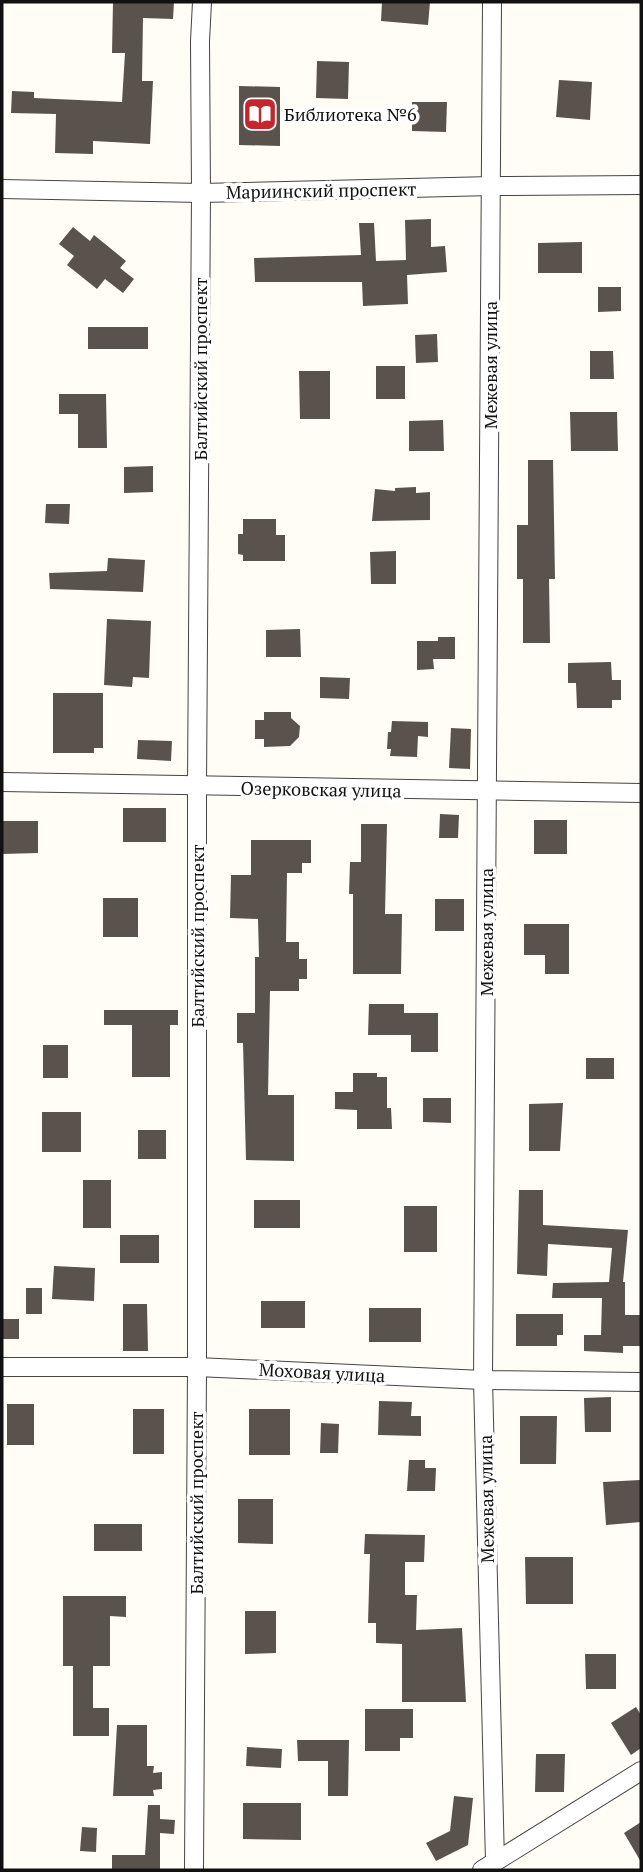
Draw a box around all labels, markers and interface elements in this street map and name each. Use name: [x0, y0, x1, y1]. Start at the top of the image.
library icon: Библиотека №6: [241, 95, 279, 133]
place label: Библиотека №6: [284, 102, 417, 126]
street label: Мариинский проспект: [226, 176, 417, 204]
street label: Балтийский проспект: [188, 277, 212, 461]
street label: Межевая улица: [478, 301, 502, 429]
street label: Озерковская улица: [240, 776, 402, 802]
street label: Балтийский проспект: [185, 844, 209, 1028]
street label: Межевая улица: [474, 868, 498, 996]
street label: Моховая улица: [258, 1357, 386, 1387]
street label: Балтийский проспект: [184, 1411, 208, 1595]
street label: Межевая улица: [473, 1435, 499, 1563]

